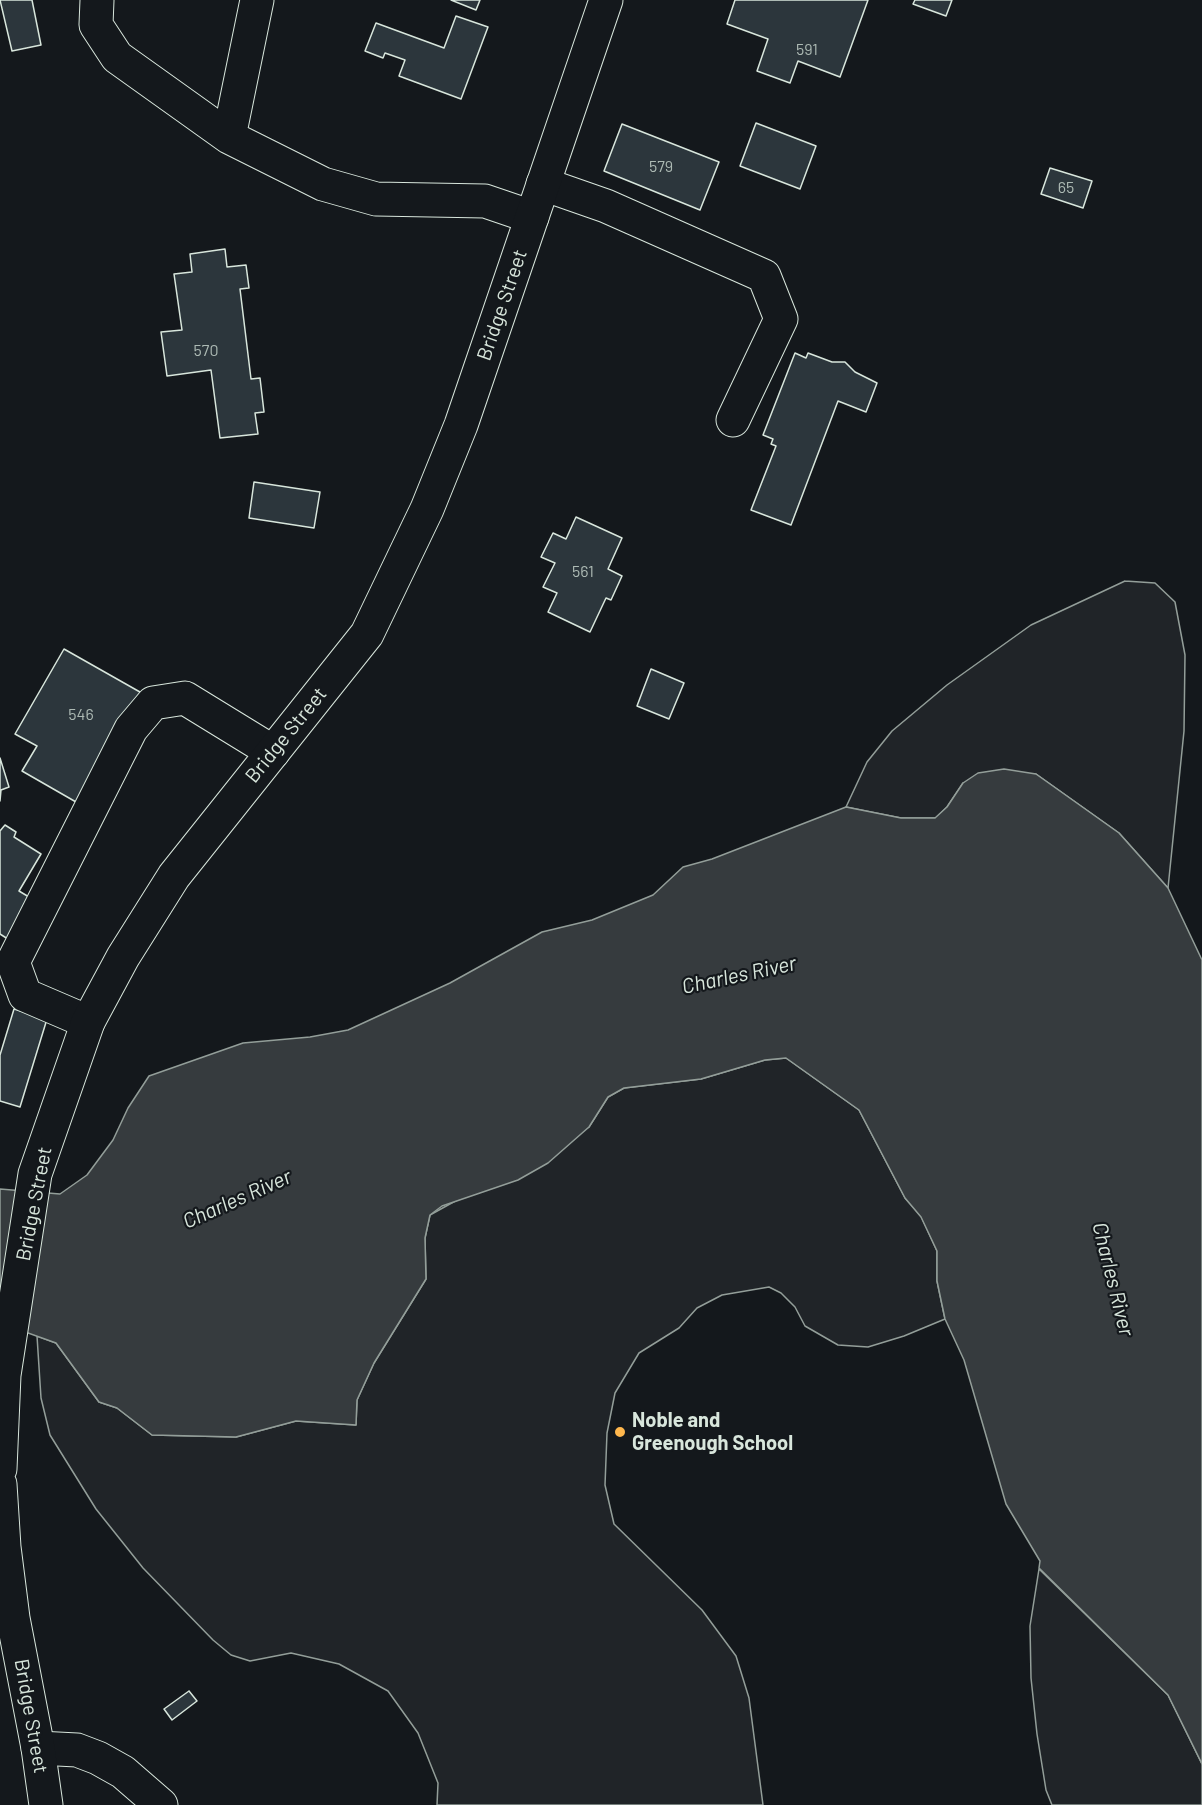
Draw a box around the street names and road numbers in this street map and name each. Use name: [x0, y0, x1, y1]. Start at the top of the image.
street label: Bridge Street: [472, 246, 532, 364]
street label: Bridge Street: [240, 682, 332, 788]
street label: Bridge Street: [11, 1145, 57, 1263]
street label: Bridge Street: [9, 1657, 53, 1775]

